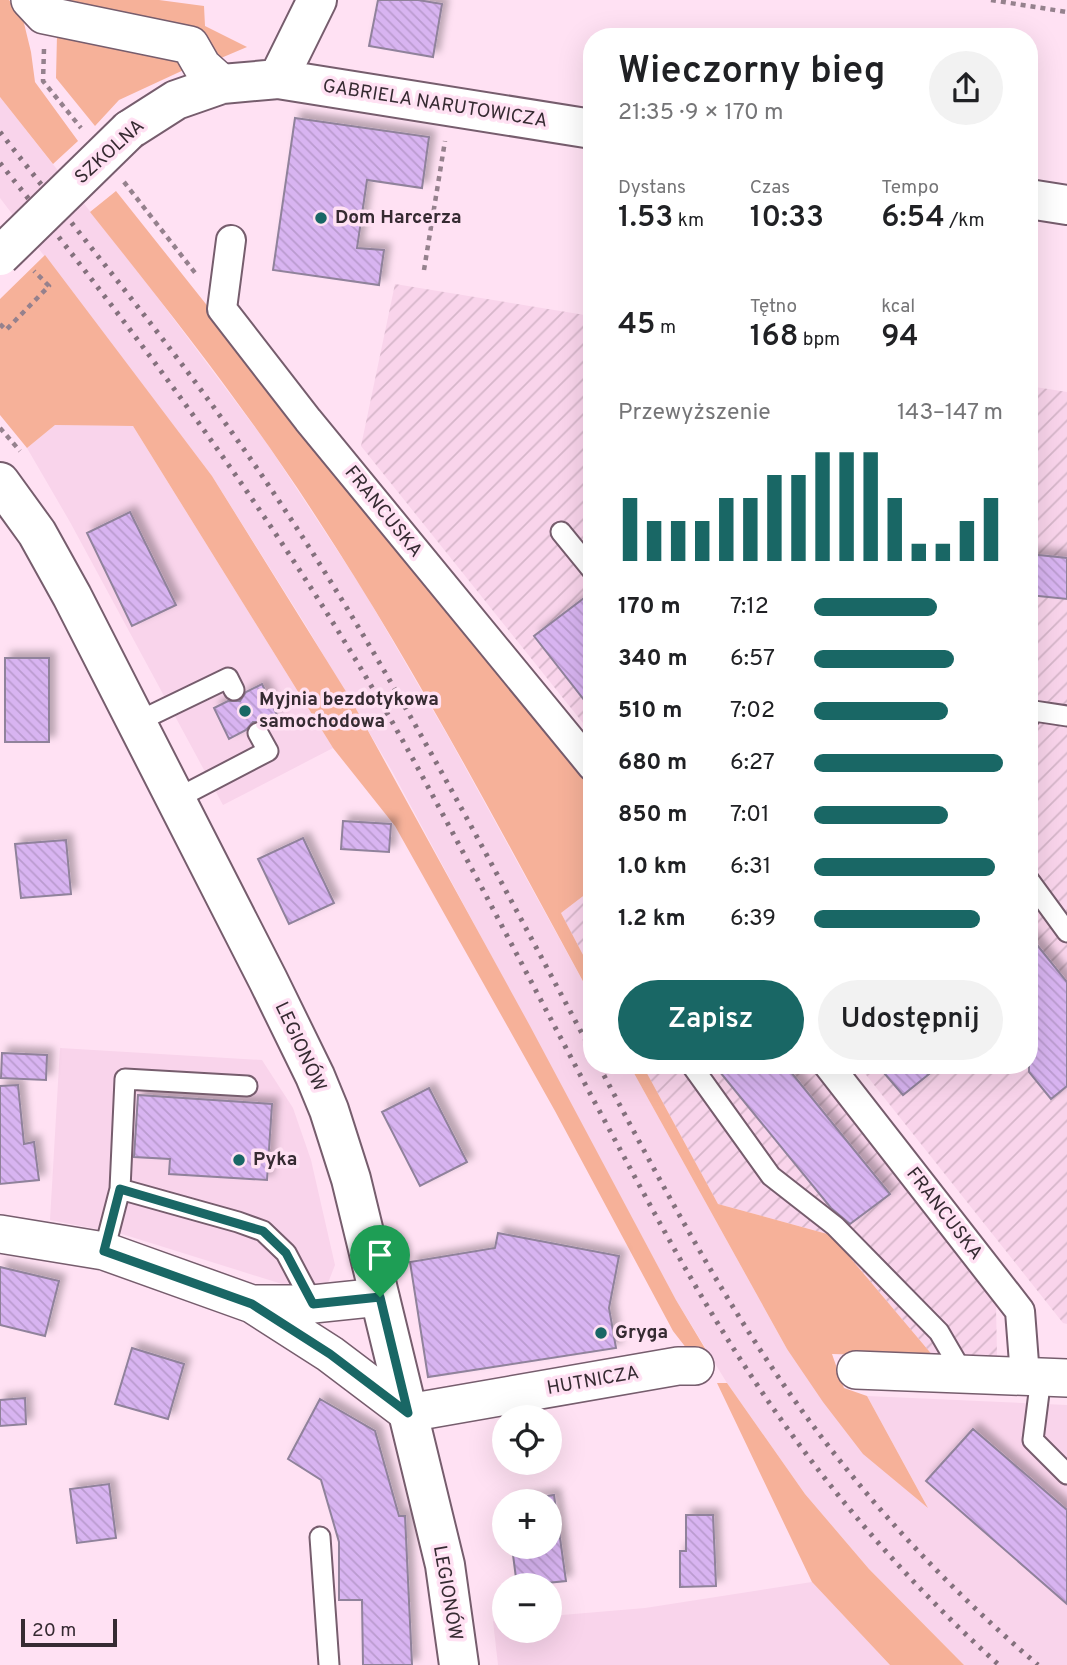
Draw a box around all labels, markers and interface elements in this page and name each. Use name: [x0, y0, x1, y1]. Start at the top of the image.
text: Wieczorny bieg: [618, 48, 886, 97]
button: share: [929, 51, 1003, 125]
street label: GABRIELA NARUTOWICZA: [321, 74, 549, 134]
text: 21:35 · 9 × 170 m: [618, 99, 784, 128]
street label: SZKOLNA: [70, 114, 150, 190]
text: Dystans: [618, 176, 686, 200]
text: Czas: [750, 176, 790, 200]
text: Tempo: [881, 176, 939, 200]
text: 1.53: [618, 200, 673, 237]
text: 10:33: [750, 200, 824, 237]
text: 6:54: [881, 200, 945, 237]
place label: Dom Harcerza: [335, 206, 462, 230]
text: km: [673, 209, 704, 233]
text: /km: [945, 209, 985, 233]
marker: Dom Harcerza: [313, 210, 329, 226]
text: Tętno: [750, 295, 797, 319]
text: kcal: [881, 295, 915, 319]
text: 45: [618, 307, 656, 344]
text: m: [656, 316, 676, 340]
text: 168: [750, 319, 798, 356]
text: 94: [881, 319, 919, 356]
text: bpm: [798, 328, 840, 352]
text: Przewyższenie: [618, 399, 771, 428]
text: 143–147 m: [897, 399, 1003, 428]
street label: FRANCUSKA: [339, 461, 427, 563]
text: 170 m: [618, 593, 681, 622]
text: 7:12: [730, 593, 769, 622]
text: 340 m: [618, 645, 688, 674]
text: 6:57: [730, 645, 775, 674]
place label: Myjnia bezdotykowa samochodowa: [259, 688, 439, 734]
text: 510 m: [618, 697, 682, 726]
text: 7:02: [730, 697, 775, 726]
marker: Myjnia bezdotykowa samochodowa: [237, 703, 253, 719]
text: 680 m: [618, 749, 687, 778]
text: 6:27: [730, 749, 775, 778]
text: 850 m: [618, 801, 688, 830]
text: 7:01: [730, 801, 770, 830]
text: 1.0 km: [618, 853, 687, 882]
text: 6:31: [730, 853, 771, 882]
text: 1.2 km: [618, 905, 686, 934]
text: 6:39: [730, 905, 776, 934]
button: Zapisz: [618, 980, 804, 1060]
button: Udostępnij: [818, 980, 1003, 1060]
street label: LEGIONÓW: [269, 998, 332, 1096]
place label: Pyka: [253, 1148, 297, 1172]
marker: Pyka: [231, 1152, 247, 1168]
street label: FRANCUSKA: [900, 1163, 988, 1265]
pin: [350, 1225, 410, 1297]
icon: arrive: [361, 1236, 399, 1274]
place label: Gryga: [615, 1321, 668, 1345]
marker: Gryga: [593, 1325, 609, 1341]
street label: HUTNICZA: [545, 1361, 641, 1401]
map controls: [492, 1405, 562, 1643]
button: locate: [492, 1405, 562, 1475]
button: +: [492, 1489, 562, 1559]
street label: LEGIONÓW: [427, 1543, 468, 1643]
button: −: [492, 1573, 562, 1643]
scale bar: [21, 1616, 117, 1648]
text: 20 m: [32, 1619, 76, 1643]

